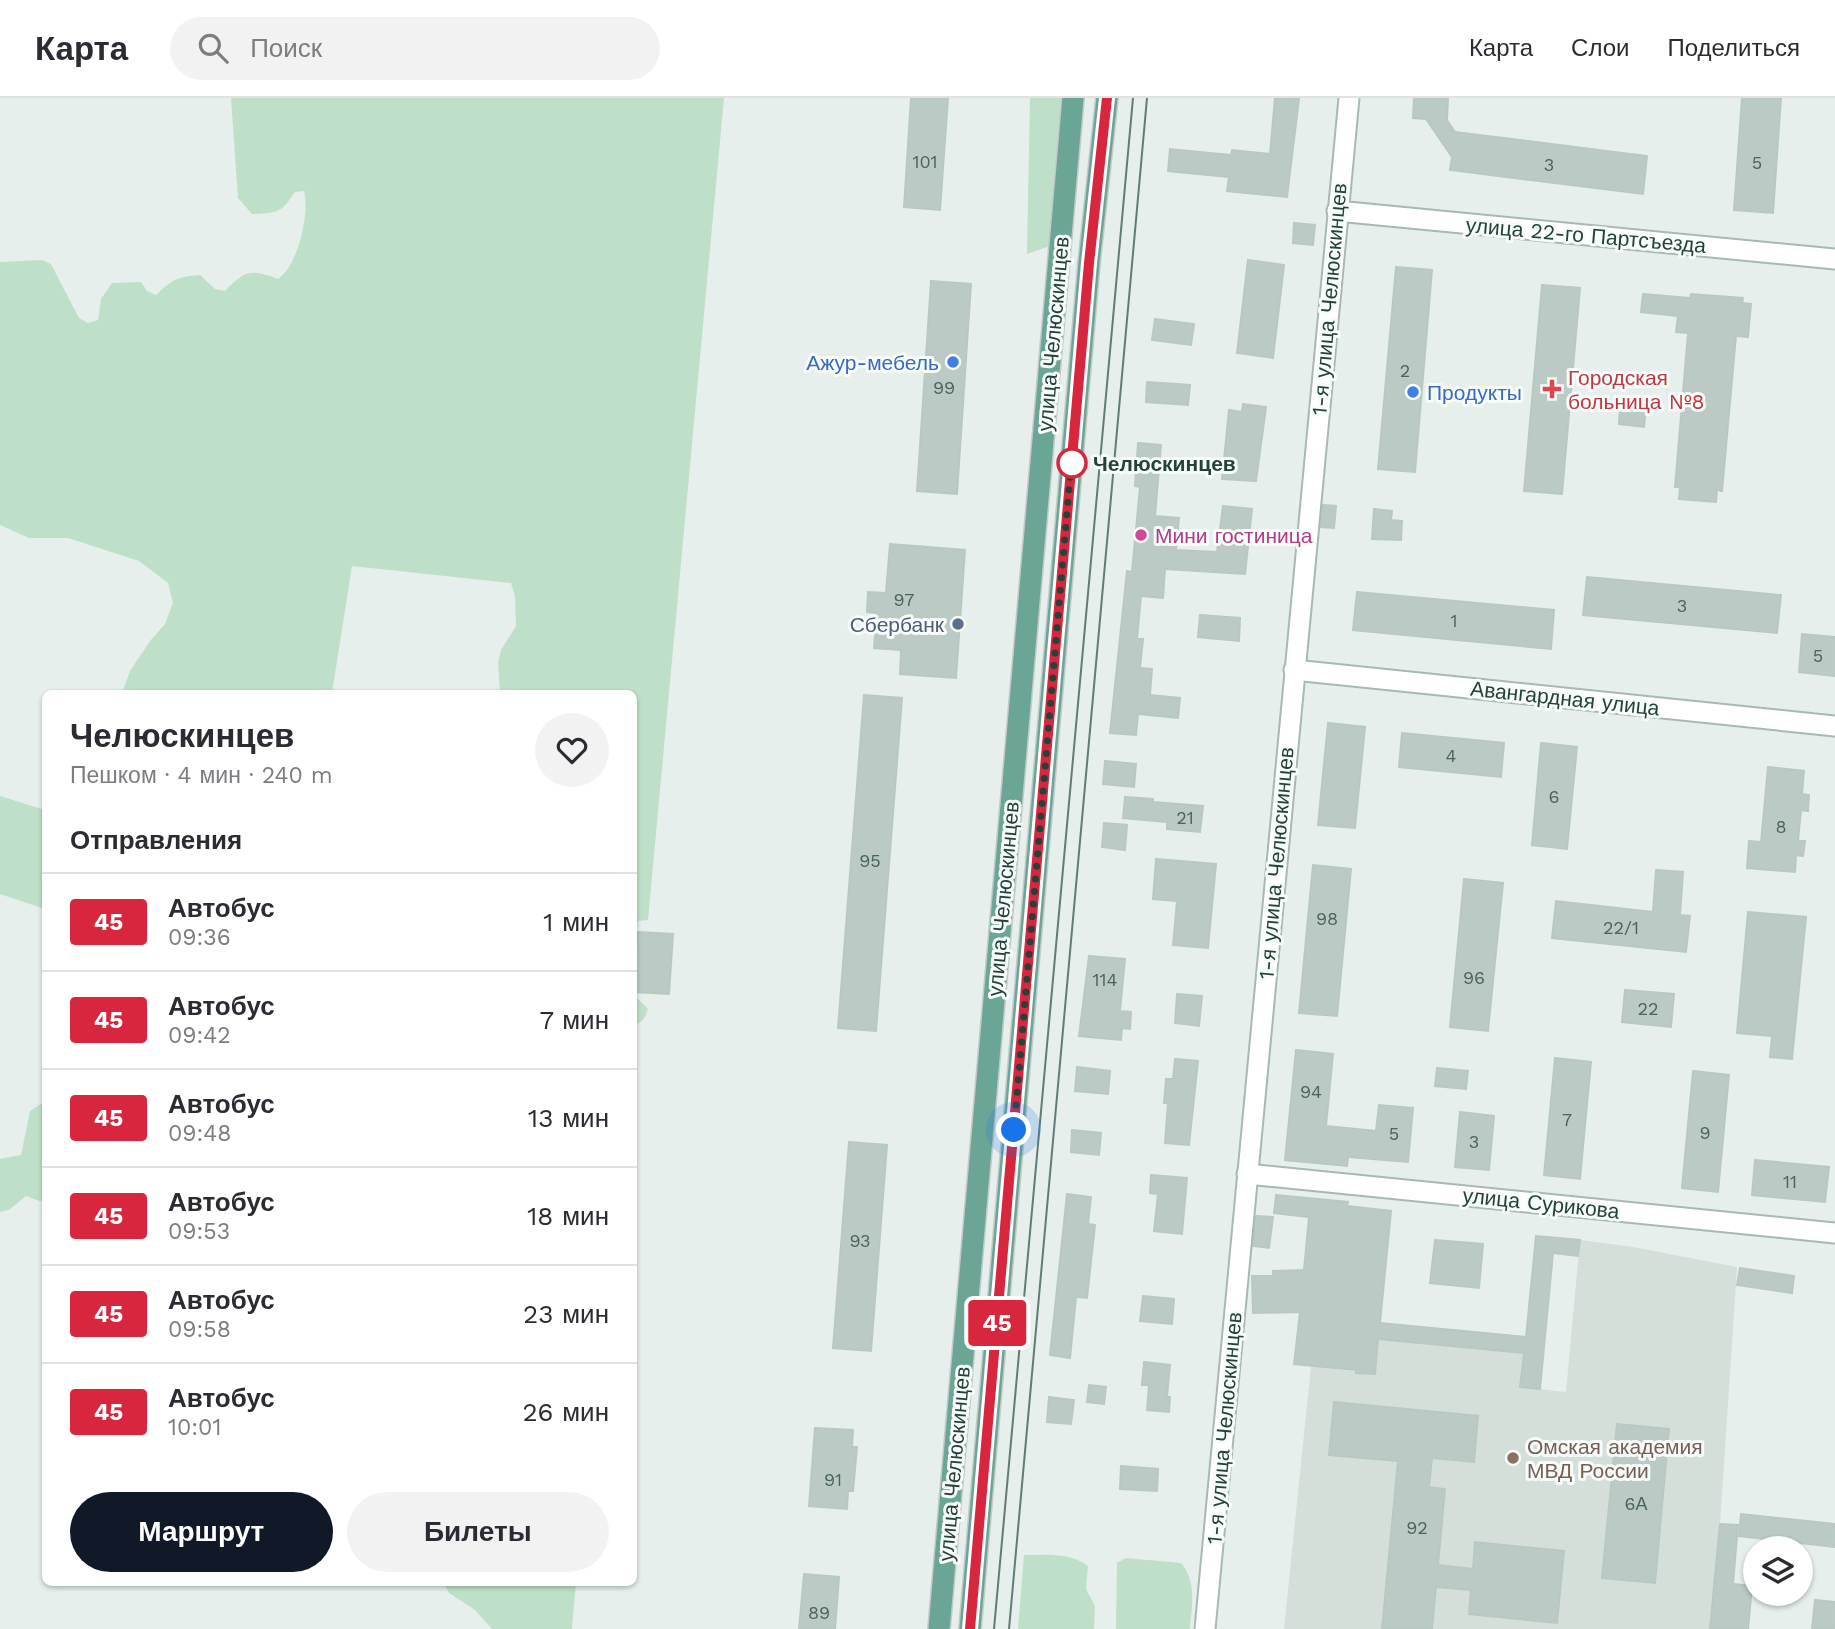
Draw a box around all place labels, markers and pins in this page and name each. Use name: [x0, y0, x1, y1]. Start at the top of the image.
place label: Ажур-мебель: [806, 350, 939, 375]
marker: Ажур-мебель: [945, 354, 961, 370]
place label: Городская больница №8: [1568, 365, 1705, 414]
marker: Городская больница №8: [1542, 379, 1562, 399]
place label: Продукты: [1427, 380, 1522, 405]
marker: Продукты: [1405, 384, 1421, 400]
marker: Челюскинцев: [1057, 448, 1087, 478]
place label: Челюскинцев: [1093, 451, 1236, 476]
place label: Мини гостиница: [1155, 523, 1313, 548]
marker: Мини гостиница: [1133, 527, 1149, 543]
place label: Сбербанк: [850, 612, 945, 637]
marker: Сбербанк: [950, 616, 966, 632]
place label: Омская академия МВД России: [1527, 1434, 1703, 1483]
marker: Омская академия МВД России: [1505, 1450, 1521, 1466]

